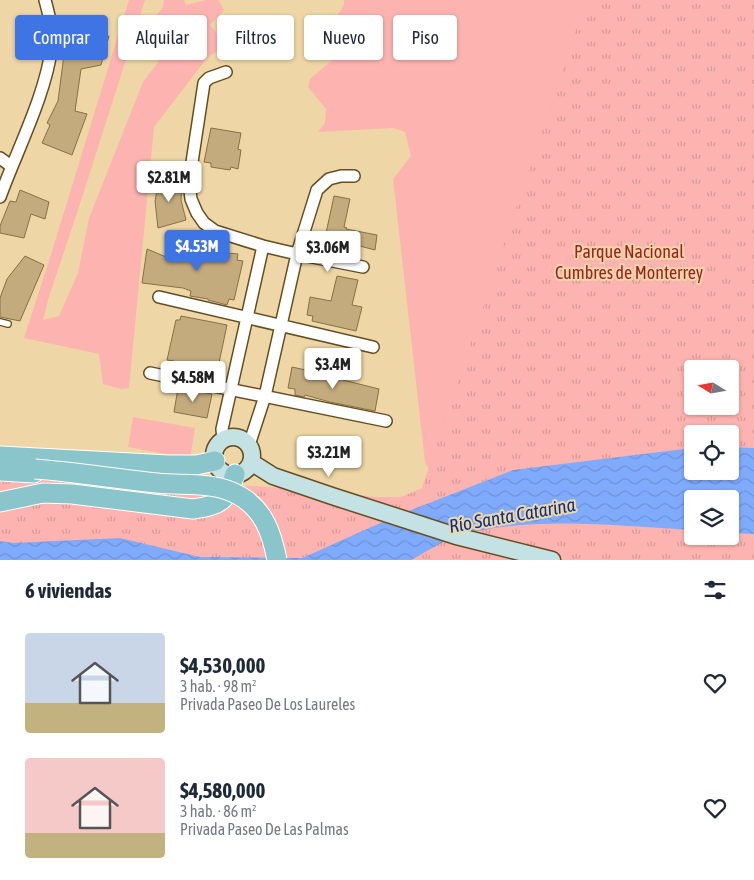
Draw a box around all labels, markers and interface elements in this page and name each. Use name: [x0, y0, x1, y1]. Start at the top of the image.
chip: Comprar: [15, 15, 108, 60]
chip: Alquilar: [118, 15, 207, 60]
chip: Filtros: [217, 15, 294, 60]
chip: Nuevo: [304, 15, 383, 60]
chip: Piso: [393, 15, 457, 60]
pin: $2.81M: [128, 160, 210, 203]
text: $2.81M: [148, 168, 190, 186]
pin: $4.53M: [156, 230, 238, 272]
pin: $3.06M: [287, 230, 369, 273]
text: $4.53M: [176, 237, 218, 255]
text: $3.06M: [307, 238, 349, 256]
park label: Parque Nacional Cumbres de Monterrey: [555, 241, 703, 283]
pin: $3.4M: [298, 348, 368, 390]
text: $3.4M: [315, 355, 351, 373]
pin: $4.58M: [152, 360, 234, 403]
north arrow: [684, 360, 739, 415]
map controls: [684, 360, 739, 545]
text: $4.58M: [172, 368, 214, 386]
button: locate: [684, 425, 739, 480]
pin: $3.21M: [288, 436, 370, 478]
text: $3.21M: [308, 443, 350, 461]
button: layers: [684, 490, 739, 545]
water label: Río Santa Catarina: [447, 493, 577, 537]
icon: filters: [701, 576, 729, 604]
text: 6 viviendas: [25, 578, 112, 602]
icon: home: [65, 653, 125, 713]
text: $4,530,000: [180, 653, 265, 677]
icon: heart: [701, 669, 729, 697]
text: 3 hab. · 98 m²: [180, 677, 256, 695]
text: Privada Paseo De Los Laureles: [180, 695, 355, 713]
icon: home: [65, 778, 125, 838]
text: $4,580,000: [180, 778, 265, 802]
icon: heart: [701, 794, 729, 822]
text: 3 hab. · 86 m²: [180, 802, 256, 820]
text: Privada Paseo De Las Palmas: [180, 820, 349, 838]

